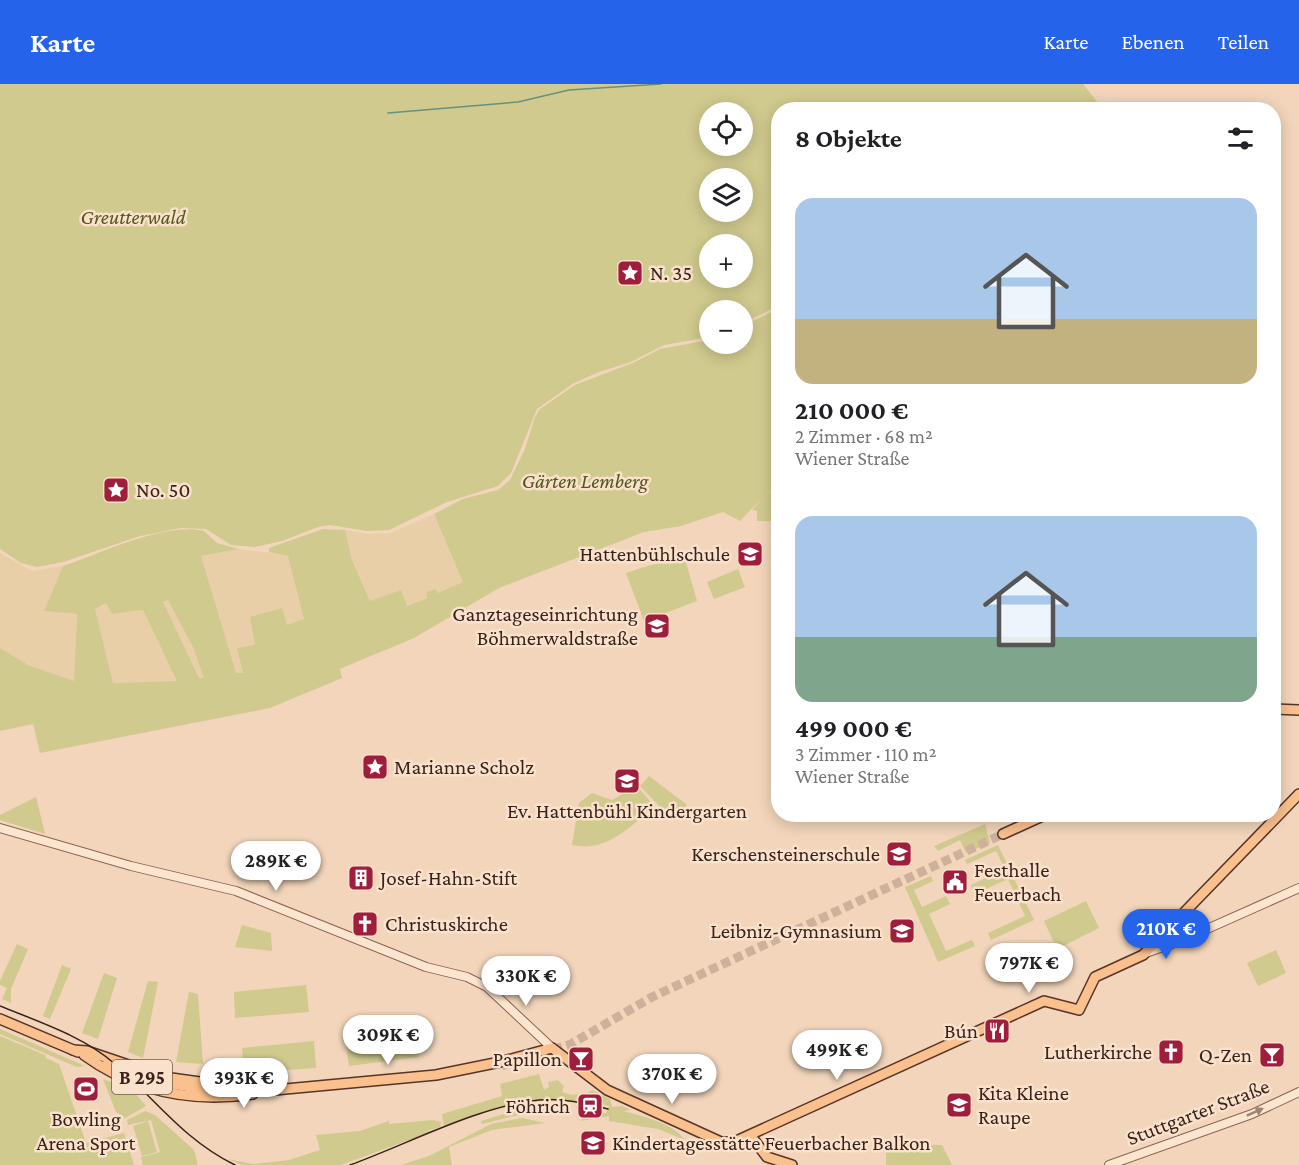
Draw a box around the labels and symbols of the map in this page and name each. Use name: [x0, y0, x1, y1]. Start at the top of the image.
park label: Greutterwald: [80, 205, 187, 229]
place icon: N. 35: [615, 258, 645, 288]
place label: N. 35: [650, 261, 692, 285]
park label: Gärten Lemberg: [522, 469, 649, 493]
place icon: No. 50: [101, 475, 131, 505]
place label: No. 50: [136, 478, 190, 502]
school or university icon: Hattenbühlschule: [735, 539, 765, 569]
place label: Hattenbühlschule: [579, 542, 730, 566]
place label: Ganztageseinrichtung Böhmerwaldstraße: [452, 602, 638, 650]
school or university icon: Ganztageseinrichtung Böhmerwaldstraße: [642, 611, 672, 641]
place icon: Marianne Scholz: [360, 752, 390, 782]
place label: Marianne Scholz: [394, 755, 534, 779]
school or university icon: Ev. Hattenbühl Kindergarten: [612, 766, 642, 796]
place label: Ev. Hattenbühl Kindergarten: [507, 799, 747, 823]
school or university icon: Kerschensteinerschule: [884, 839, 914, 869]
pin: 289K €: [227, 841, 325, 892]
place label: Kerschensteinerschule: [691, 842, 880, 866]
place label: Festhalle Feuerbach: [974, 858, 1061, 906]
building icon: Josef-Hahn-Stift: [346, 863, 376, 893]
place label: Josef-Hahn-Stift: [378, 866, 518, 890]
public building icon: Festhalle Feuerbach: [940, 867, 970, 897]
church icon: Christuskirche: [350, 909, 380, 939]
pin: 210K €: [1117, 909, 1215, 960]
place label: Christuskirche: [385, 912, 508, 936]
school or university icon: Leibniz-Gymnasium: [887, 916, 917, 946]
place label: Leibniz-Gymnasium: [710, 919, 882, 943]
pin: 797K €: [980, 943, 1078, 994]
pin: 330K €: [477, 956, 575, 1007]
pin: 309K €: [339, 1015, 437, 1066]
restaurant icon: Bún: [982, 1016, 1012, 1046]
place label: Bún: [944, 1019, 978, 1043]
pin: 499K €: [788, 1030, 886, 1081]
church icon: Lutherkirche: [1156, 1037, 1186, 1067]
place label: Lutherkirche: [1044, 1040, 1152, 1064]
bar icon: Q-Zen: [1257, 1040, 1287, 1070]
place label: Q-Zen: [1199, 1043, 1252, 1067]
bar icon: Papillon: [566, 1044, 596, 1074]
place label: Papillon: [493, 1047, 562, 1071]
pin: 370K €: [623, 1054, 721, 1105]
pin: 393K €: [195, 1058, 293, 1109]
road number: B 295: [112, 1060, 172, 1094]
sports icon: Bowling Arena Sport: [71, 1074, 101, 1104]
street label: Stuttgarter Straße: [1123, 1074, 1273, 1150]
place label: Kita Kleine Raupe: [978, 1081, 1069, 1129]
school or university icon: Kita Kleine Raupe: [944, 1090, 974, 1120]
station icon: Föhrich: [575, 1091, 605, 1121]
place label: Föhrich: [506, 1094, 570, 1118]
place label: Bowling Arena Sport: [37, 1107, 136, 1155]
one-way arrow: [1247, 1107, 1265, 1117]
school or university icon: Kindertagesstätte Feuerbacher Balkon: [578, 1128, 608, 1158]
place label: Kindertagesstätte Feuerbacher Balkon: [612, 1131, 931, 1155]

